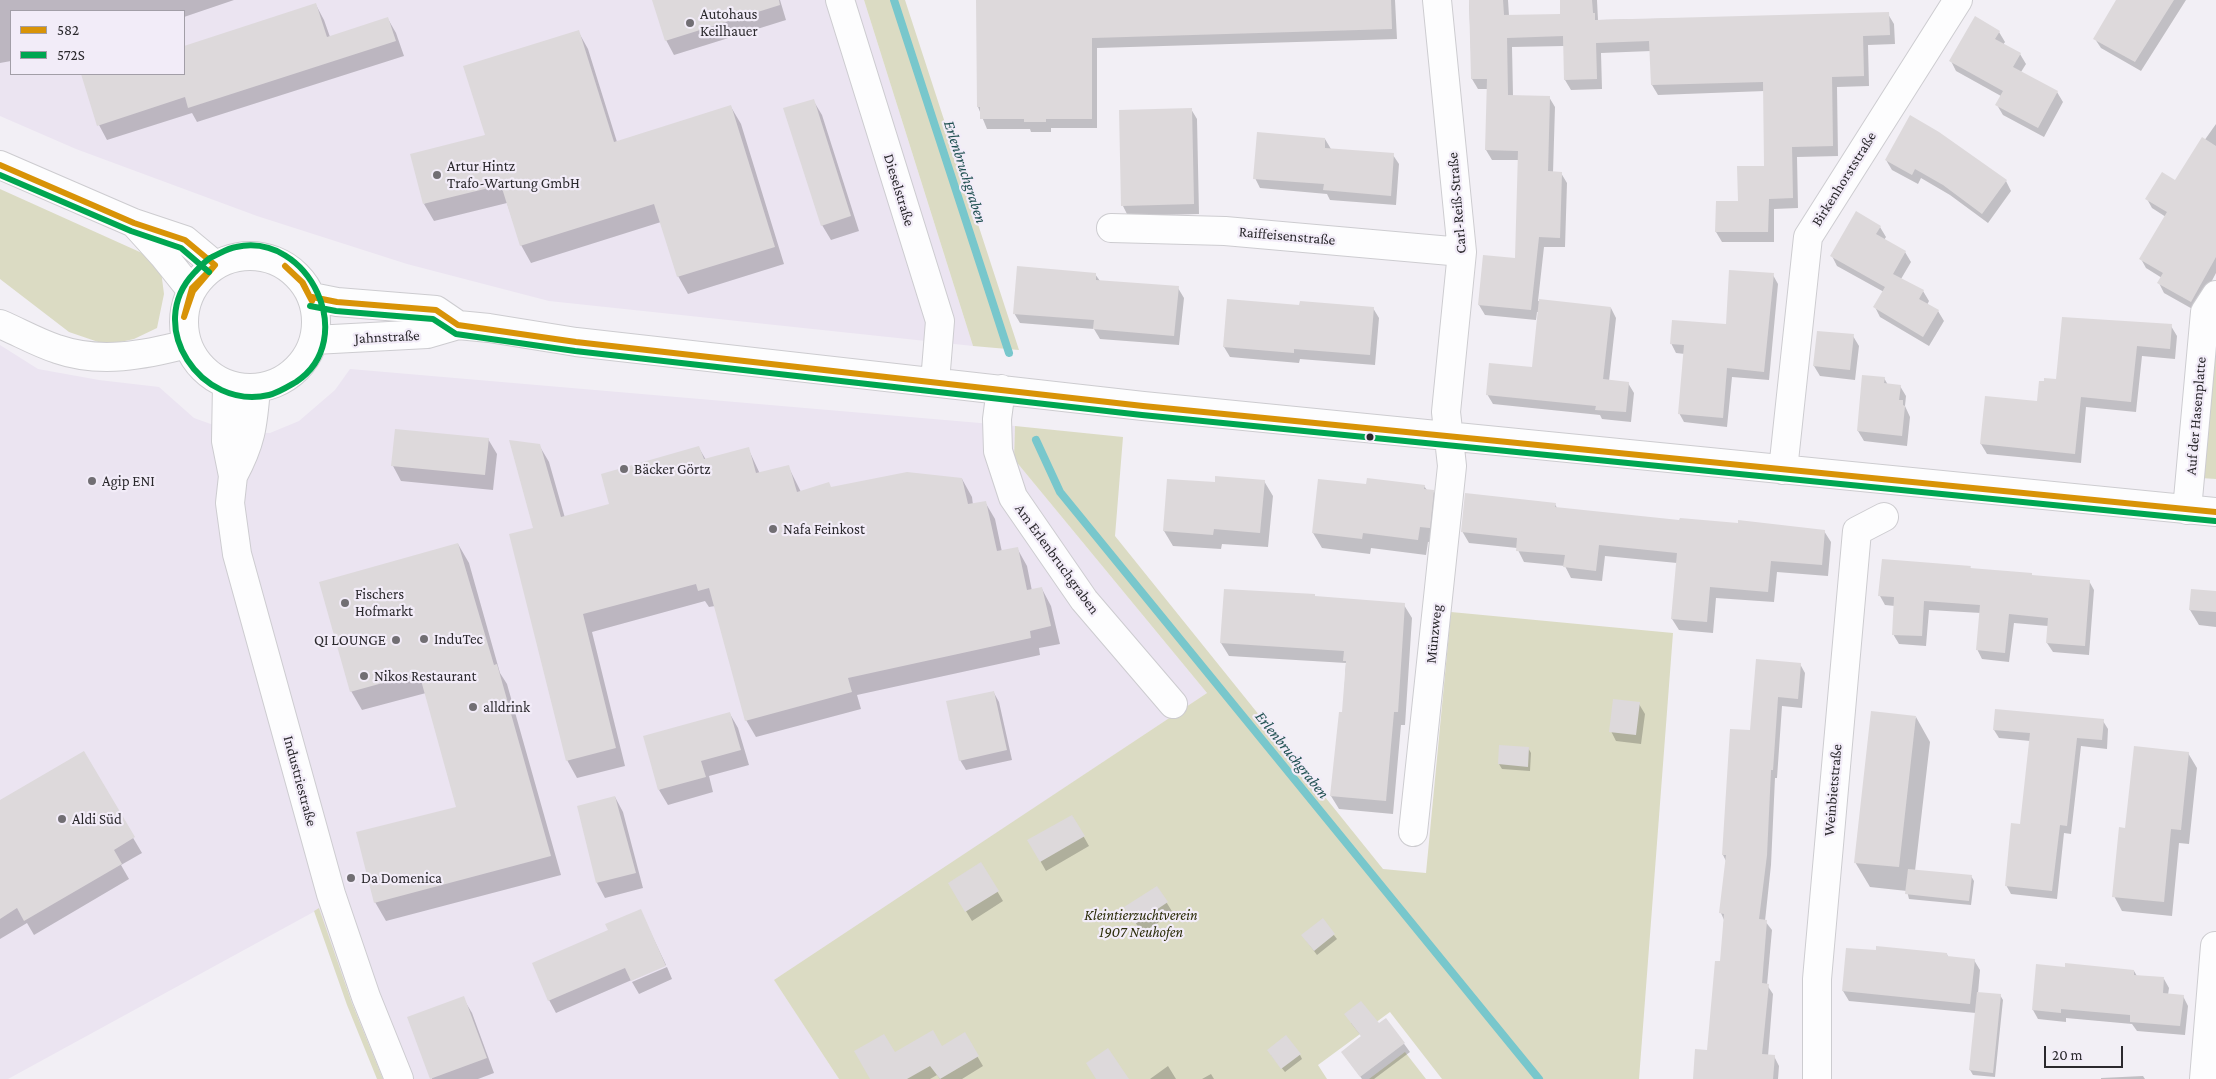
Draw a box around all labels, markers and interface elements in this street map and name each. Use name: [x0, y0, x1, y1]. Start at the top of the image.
place label: Autohaus Keilhauer: [700, 5, 758, 40]
legend: [10, 10, 185, 75]
marker: Autohaus Keilhauer: [684, 17, 696, 29]
text: 582: [57, 22, 79, 38]
text: 572S: [57, 47, 85, 63]
water label: Erlenbruchgraben: [939, 118, 991, 226]
street label: Birkenhorststraße: [1808, 128, 1880, 230]
street label: Dieselstraße: [879, 152, 919, 228]
street label: Carl-Reiß-Straße: [1444, 152, 1470, 254]
place label: Artur Hintz Trafo-Wartung GmbH: [447, 157, 580, 192]
marker: Artur Hintz Trafo-Wartung GmbH: [431, 169, 443, 181]
street label: Raiffeisenstraße: [1238, 223, 1336, 249]
street label: Jahnstraße: [354, 326, 420, 348]
street label: Auf der Hasenplatte: [2182, 356, 2210, 476]
unlabelled marker: [1365, 432, 1375, 442]
place label: Bäcker Görtz: [634, 460, 711, 478]
marker: Bäcker Görtz: [618, 463, 630, 475]
place label: Agip ENI: [102, 472, 155, 490]
marker: Agip ENI: [86, 475, 98, 487]
street label: Am Erlenbruchgraben: [1011, 500, 1103, 618]
place label: Nafa Feinkost: [783, 520, 865, 538]
marker: Nafa Feinkost: [767, 523, 779, 535]
place label: Fischers Hofmarkt: [355, 585, 413, 620]
marker: Fischers Hofmarkt: [339, 597, 351, 609]
street label: Münzweg: [1422, 603, 1446, 665]
place label: InduTec: [434, 630, 483, 648]
place label: QI LOUNGE: [314, 631, 386, 649]
marker: InduTec: [418, 633, 430, 645]
marker: QI LOUNGE: [390, 634, 402, 646]
place label: Nikos Restaurant: [374, 667, 476, 685]
marker: Nikos Restaurant: [358, 670, 370, 682]
place label: alldrink: [483, 698, 530, 716]
marker: alldrink: [467, 701, 479, 713]
water label: Erlenbruchgraben: [1251, 707, 1333, 803]
street label: Industriestraße: [279, 734, 321, 828]
street label: Weinbietstraße: [1820, 743, 1846, 837]
place label: Aldi Süd: [72, 810, 122, 828]
marker: Aldi Süd: [56, 813, 68, 825]
place label: Da Domenica: [361, 869, 442, 887]
marker: Da Domenica: [345, 872, 357, 884]
park label: Kleintierzuchtverein 1907 Neuhofen: [1084, 906, 1198, 941]
scale bar: [2046, 1036, 2125, 1068]
text: 20 m: [2052, 1047, 2083, 1063]

